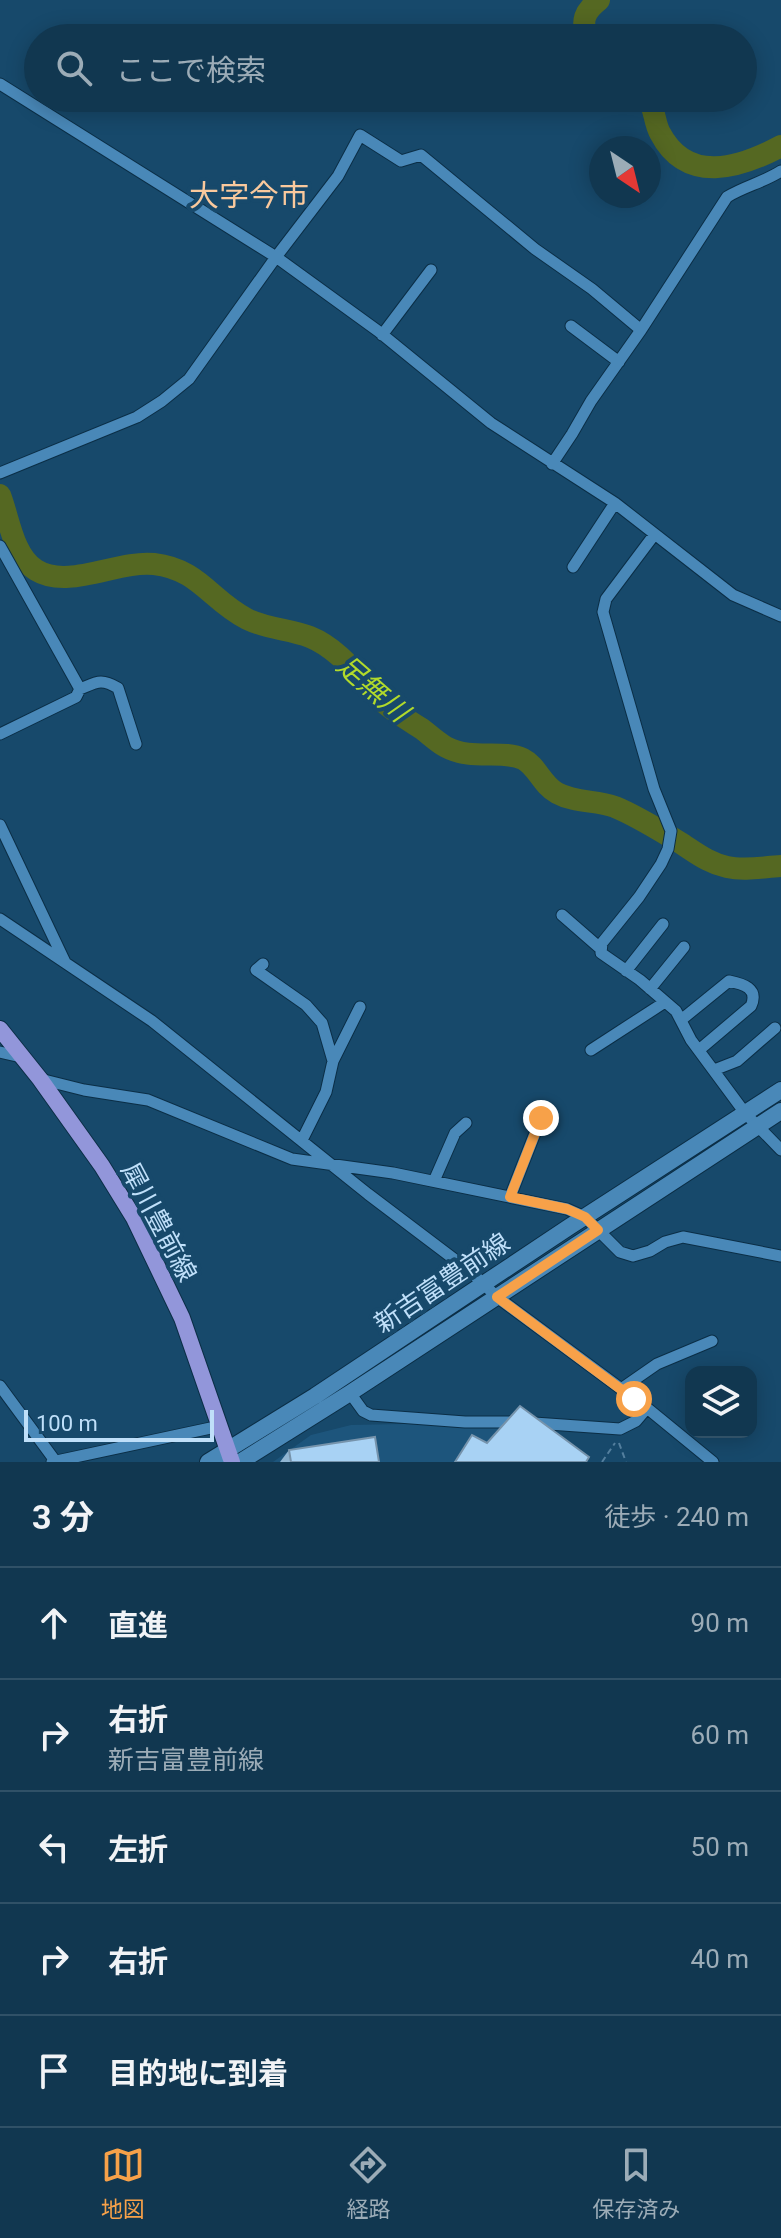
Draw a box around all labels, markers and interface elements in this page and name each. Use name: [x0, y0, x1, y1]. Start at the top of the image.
search box: [24, 24, 757, 112]
icon: search: [52, 46, 96, 90]
text: ここで検索: [116, 53, 266, 88]
north arrow: [589, 136, 661, 208]
district label: 大字今市: [189, 178, 309, 213]
water label: 足無川: [330, 648, 417, 730]
route end: [523, 1100, 559, 1136]
street label: 犀川豊前線: [115, 1158, 203, 1286]
street label: 新吉富豊前線: [369, 1227, 515, 1339]
map controls: [685, 1366, 757, 1438]
button: layers: [685, 1366, 757, 1438]
route start: [616, 1381, 652, 1417]
scale bar: [24, 1406, 214, 1442]
text: 100 m: [36, 1411, 98, 1436]
text: 3 分: [32, 1497, 94, 1537]
text: 徒歩 · 240 m: [604, 1502, 749, 1532]
icon: ahead: [32, 1601, 76, 1645]
text: 直進: [108, 1608, 168, 1643]
text: 90 m: [691, 1608, 749, 1638]
text: 右折: [108, 1702, 168, 1737]
icon: right: [32, 1713, 76, 1757]
text: 60 m: [691, 1720, 749, 1750]
text: 新吉富豊前線: [108, 1745, 264, 1775]
icon: left: [32, 1825, 76, 1869]
text: 左折: [108, 1832, 168, 1867]
text: 50 m: [691, 1832, 749, 1862]
icon: right: [32, 1937, 76, 1981]
text: 右折: [108, 1944, 168, 1979]
text: 40 m: [691, 1944, 749, 1974]
icon: arrive: [32, 2049, 76, 2093]
text: 目的地に到着: [108, 2056, 288, 2091]
tab: 地図: [101, 2143, 145, 2223]
tab: 経路: [346, 2143, 390, 2223]
tab: 保存済み: [592, 2143, 680, 2223]

